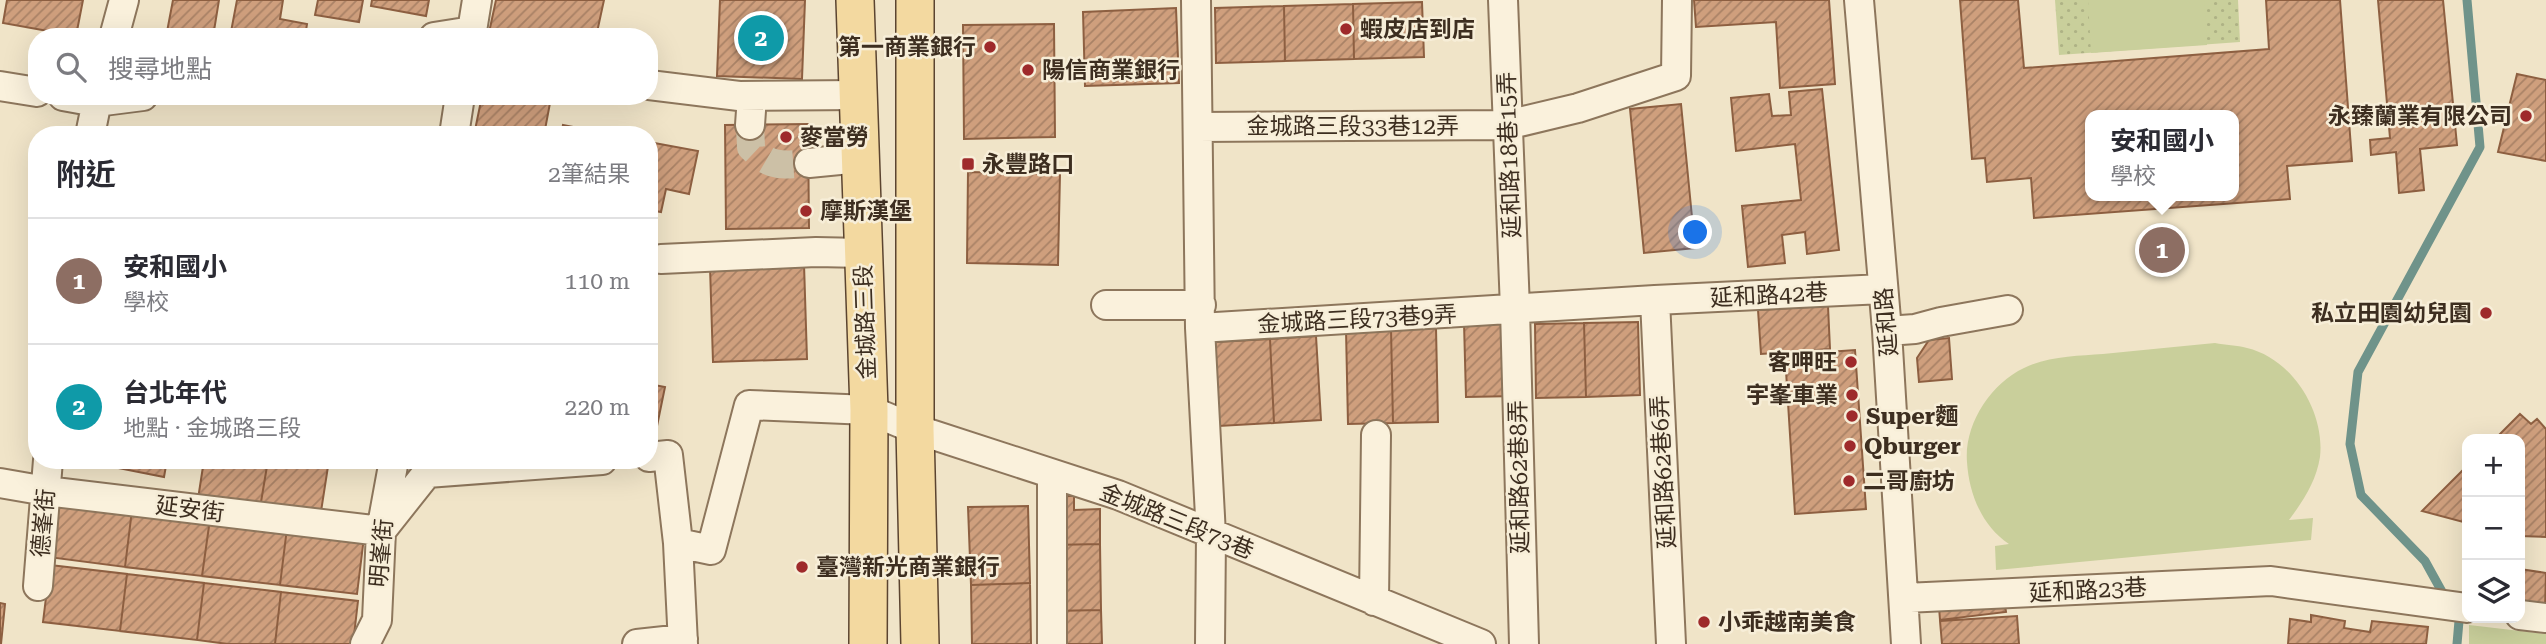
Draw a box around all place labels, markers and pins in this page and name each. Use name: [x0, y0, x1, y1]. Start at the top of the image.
pin: 2: [738, 12, 784, 64]
place label: 蝦皮店到店: [1360, 16, 1475, 43]
marker: 蝦皮店到店: [1338, 21, 1354, 37]
place label: 第一商業銀行: [838, 34, 976, 61]
marker: 第一商業銀行: [982, 39, 998, 55]
place label: 陽信商業銀行: [1042, 57, 1180, 84]
marker: 陽信商業銀行: [1020, 62, 1036, 78]
place label: 永臻蘭業有限公司: [2328, 103, 2512, 130]
marker: 永臻蘭業有限公司: [2518, 108, 2534, 124]
place label: 麥當勞: [800, 124, 869, 151]
marker: 麥當勞: [778, 129, 794, 145]
place label: 永豐路口: [982, 151, 1074, 178]
marker: 永豐路口: [960, 156, 976, 172]
place label: 摩斯漢堡: [820, 198, 912, 225]
marker: 摩斯漢堡: [798, 203, 814, 219]
pin: 1: [2139, 224, 2185, 276]
place label: 私立田園幼兒園: [2311, 300, 2472, 327]
marker: 私立田園幼兒園: [2478, 305, 2494, 321]
place label: 客呷旺: [1768, 349, 1837, 376]
marker: 客呷旺: [1843, 354, 1859, 370]
place label: 宇峯車業: [1746, 382, 1838, 409]
marker: 宇峯車業: [1844, 387, 1860, 403]
place label: Super麵: [1866, 403, 1958, 430]
marker: Super麵: [1844, 408, 1860, 424]
place label: Qburger: [1864, 433, 1961, 460]
marker: Qburger: [1842, 438, 1858, 454]
place label: 二哥廚坊: [1863, 468, 1955, 495]
marker: 二哥廚坊: [1841, 473, 1857, 489]
place label: 臺灣新光商業銀行: [816, 554, 1000, 581]
marker: 臺灣新光商業銀行: [794, 559, 810, 575]
place label: 小乖越南美食: [1718, 609, 1856, 636]
marker: 小乖越南美食: [1696, 614, 1712, 630]

